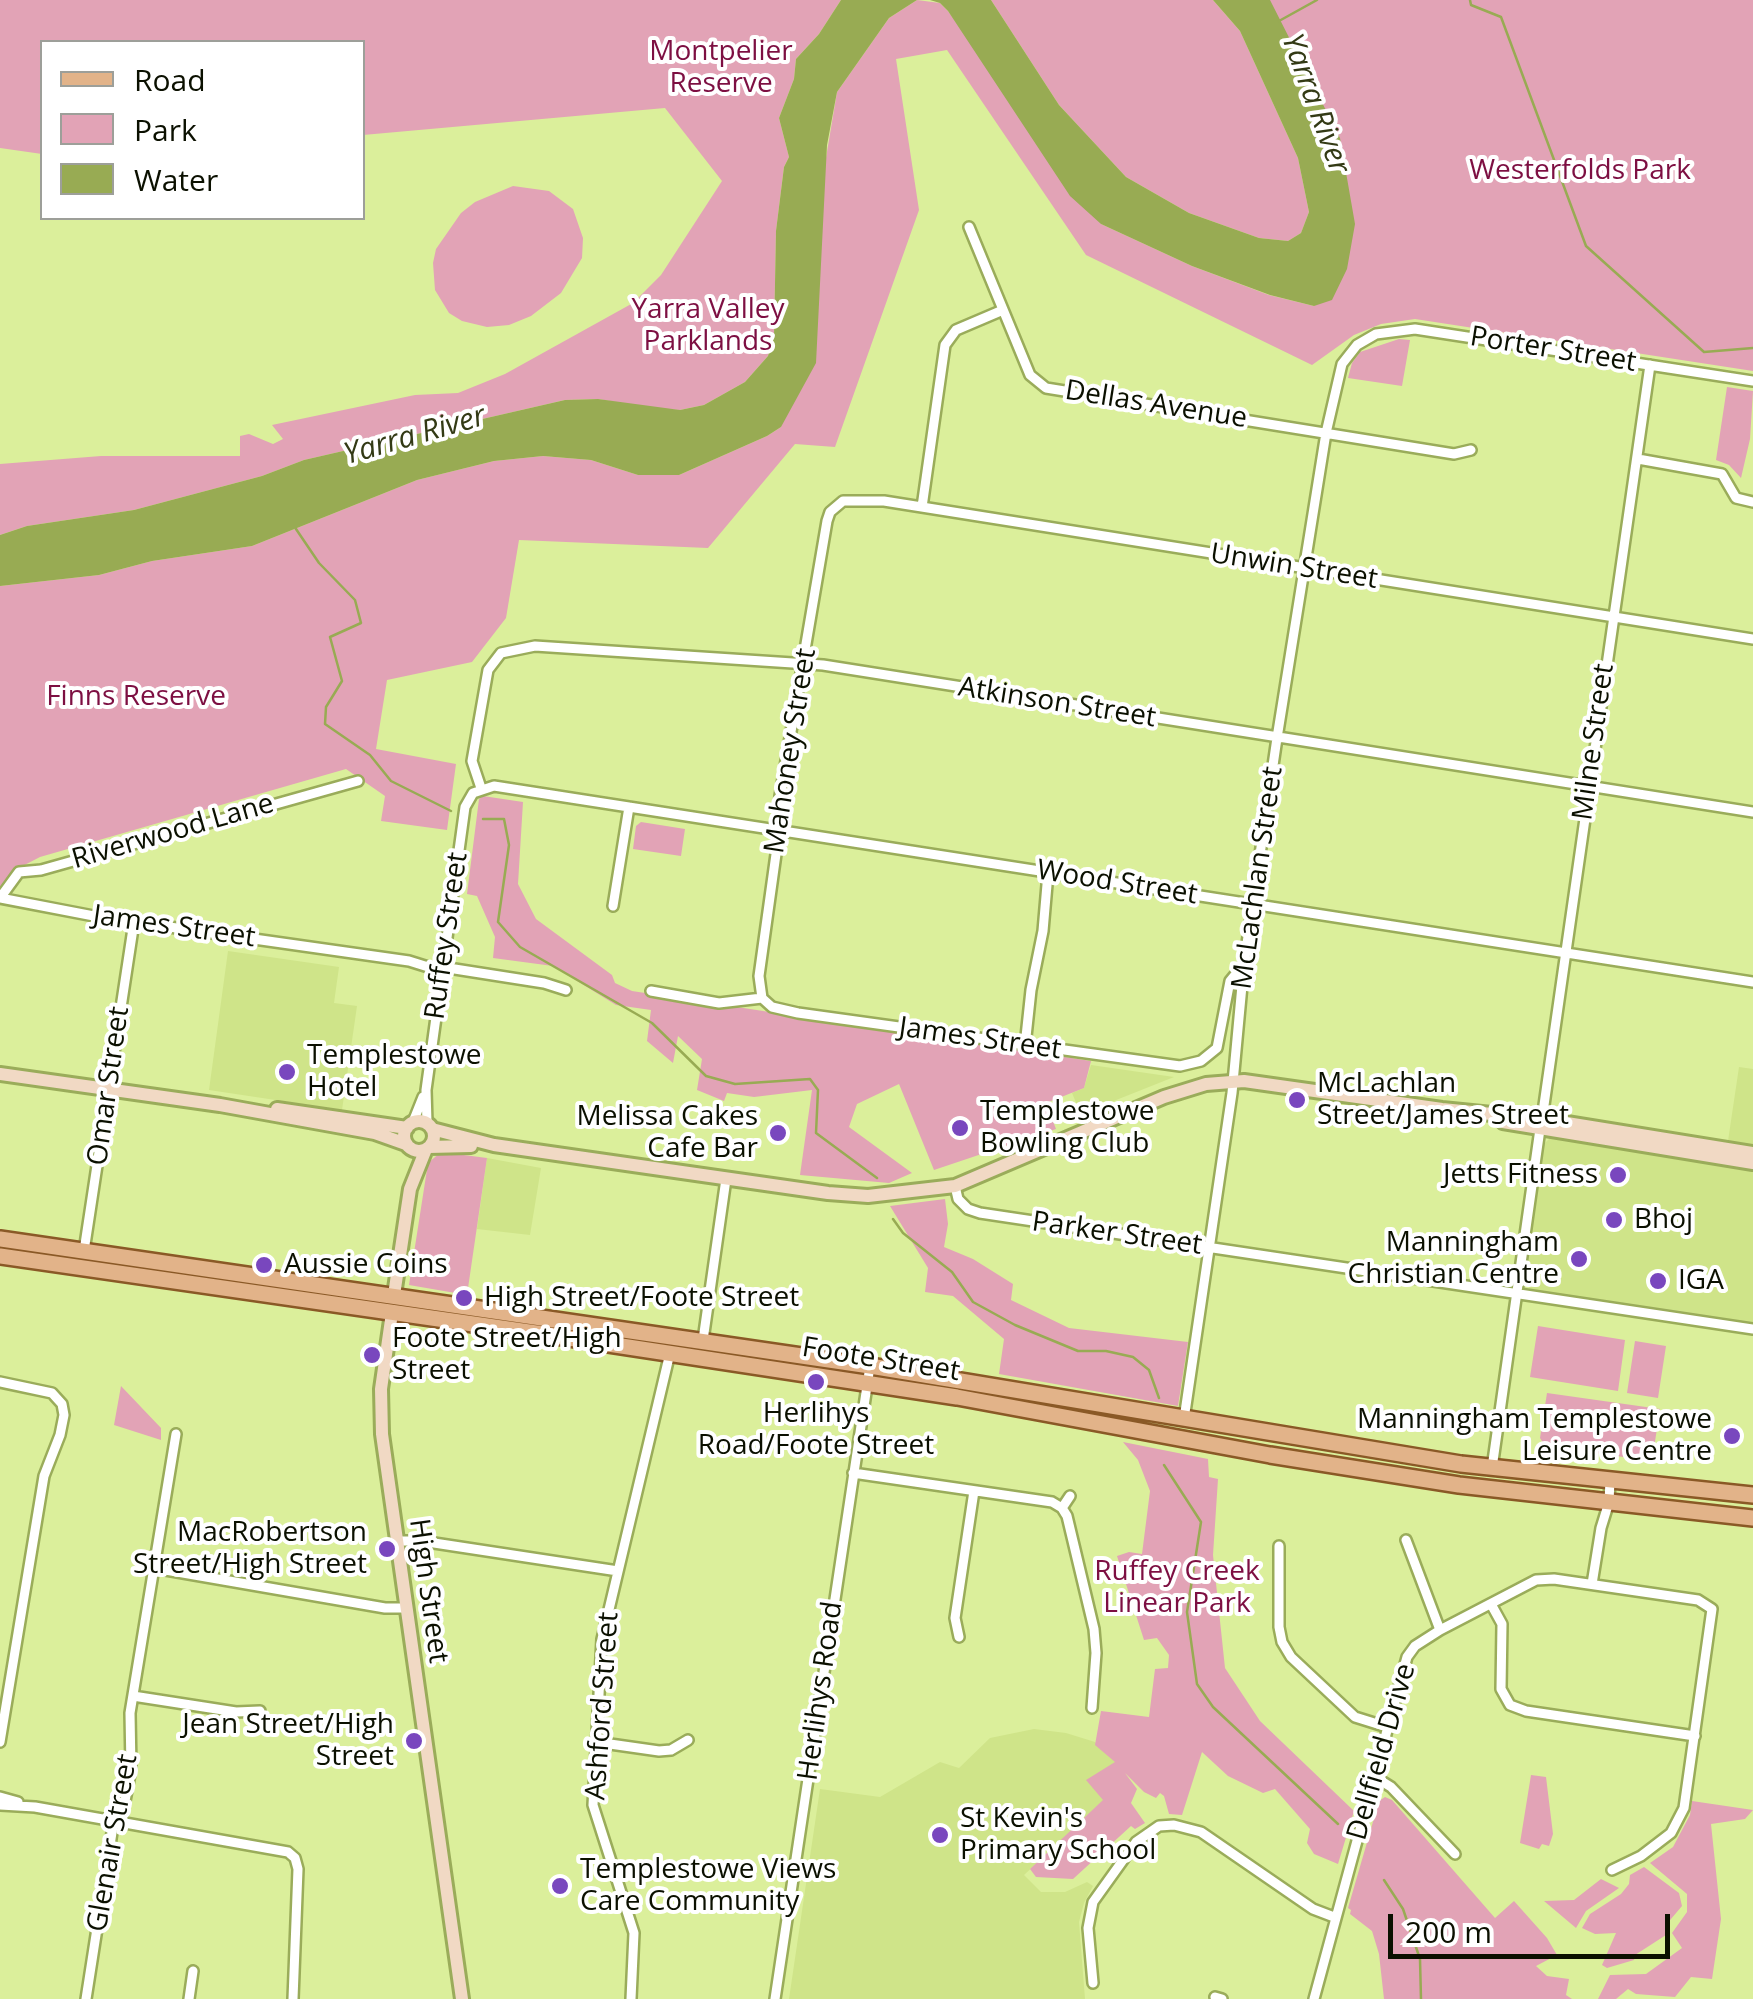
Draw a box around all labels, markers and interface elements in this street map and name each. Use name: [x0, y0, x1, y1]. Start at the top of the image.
water label: Yarra River: [1273, 29, 1357, 179]
park label: Montpelier Reserve: [649, 35, 793, 101]
legend: [40, 40, 365, 220]
text: Road: [134, 59, 206, 100]
text: Park: [134, 109, 197, 150]
park label: Westerfolds Park: [1469, 154, 1691, 188]
text: Water: [134, 159, 218, 200]
park label: Yarra Valley Parklands: [631, 293, 785, 359]
street label: Porter Street: [1468, 320, 1638, 380]
street label: Dellas Avenue: [1063, 374, 1249, 436]
water label: Yarra River: [340, 399, 490, 473]
street label: Unwin Street: [1208, 537, 1380, 597]
street label: Mahoney Street: [758, 646, 824, 856]
street label: Milne Street: [1566, 662, 1622, 822]
street label: Atkinson Street: [956, 671, 1158, 735]
park label: Finns Reserve: [46, 680, 226, 714]
street label: McLachlan Street: [1226, 764, 1290, 992]
street label: Riverwood Lane: [68, 787, 278, 877]
street label: Ruffey Street: [419, 850, 475, 1022]
street label: Wood Street: [1034, 854, 1200, 912]
street label: James Street: [91, 899, 257, 955]
street label: Omar Street: [81, 1004, 137, 1168]
street label: James Street: [897, 1011, 1063, 1067]
place label: Templestowe Hotel: [307, 1039, 482, 1105]
marker: Templestowe Hotel: [276, 1061, 298, 1083]
place label: McLachlan Street/James Street: [1317, 1067, 1569, 1133]
marker: McLachlan Street/James Street: [1286, 1089, 1308, 1111]
place label: Templestowe Bowling Club: [980, 1095, 1155, 1161]
place label: Melissa Cakes Cafe Bar: [576, 1100, 758, 1166]
marker: Templestowe Bowling Club: [949, 1117, 971, 1139]
marker: Melissa Cakes Cafe Bar: [767, 1122, 789, 1144]
place label: Jetts Fitness: [1443, 1158, 1598, 1192]
marker: Jetts Fitness: [1607, 1164, 1629, 1186]
place label: Bhoj: [1634, 1203, 1693, 1237]
street label: Parker Street: [1030, 1205, 1204, 1263]
marker: Bhoj: [1603, 1209, 1625, 1231]
place label: Manningham Christian Centre: [1348, 1226, 1559, 1292]
place label: Aussie Coins: [284, 1248, 448, 1282]
marker: Manningham Christian Centre: [1568, 1248, 1590, 1270]
marker: Aussie Coins: [253, 1254, 275, 1276]
place label: IGA: [1678, 1264, 1724, 1298]
marker: IGA: [1647, 1270, 1669, 1292]
place label: High Street/Foote Street: [484, 1281, 799, 1315]
marker: High Street/Foote Street: [453, 1287, 475, 1309]
place label: Foote Street/High Street: [392, 1322, 622, 1388]
street label: Foote Street: [800, 1331, 962, 1389]
marker: Foote Street/High Street: [361, 1344, 383, 1366]
marker: Herlihys Road/Foote Street: [805, 1371, 827, 1393]
place label: Herlihys Road/Foote Street: [698, 1397, 934, 1463]
place label: Manningham Templestowe Leisure Centre: [1357, 1403, 1712, 1469]
marker: Manningham Templestowe Leisure Centre: [1721, 1425, 1743, 1447]
place label: MacRobertson Street/High Street: [133, 1516, 367, 1582]
street label: High Street: [401, 1517, 455, 1665]
marker: MacRobertson Street/High Street: [376, 1538, 398, 1560]
park label: Ruffey Creek Linear Park: [1094, 1555, 1260, 1621]
street label: Herlihys Road: [792, 1599, 850, 1783]
street label: Ashford Street: [580, 1611, 626, 1801]
street label: Dellfield Drive: [1341, 1660, 1423, 1844]
place label: Jean Street/High Street: [182, 1708, 394, 1774]
marker: Jean Street/High Street: [403, 1730, 425, 1752]
street label: Glenair Street: [81, 1752, 145, 1934]
place label: St Kevin's Primary School: [960, 1802, 1156, 1868]
marker: St Kevin's Primary School: [929, 1824, 951, 1846]
place label: Templestowe Views Care Community: [580, 1853, 836, 1919]
marker: Templestowe Views Care Community: [549, 1875, 571, 1897]
scale bar: [1393, 1894, 1676, 1956]
text: 200 m: [1405, 1911, 1492, 1952]

